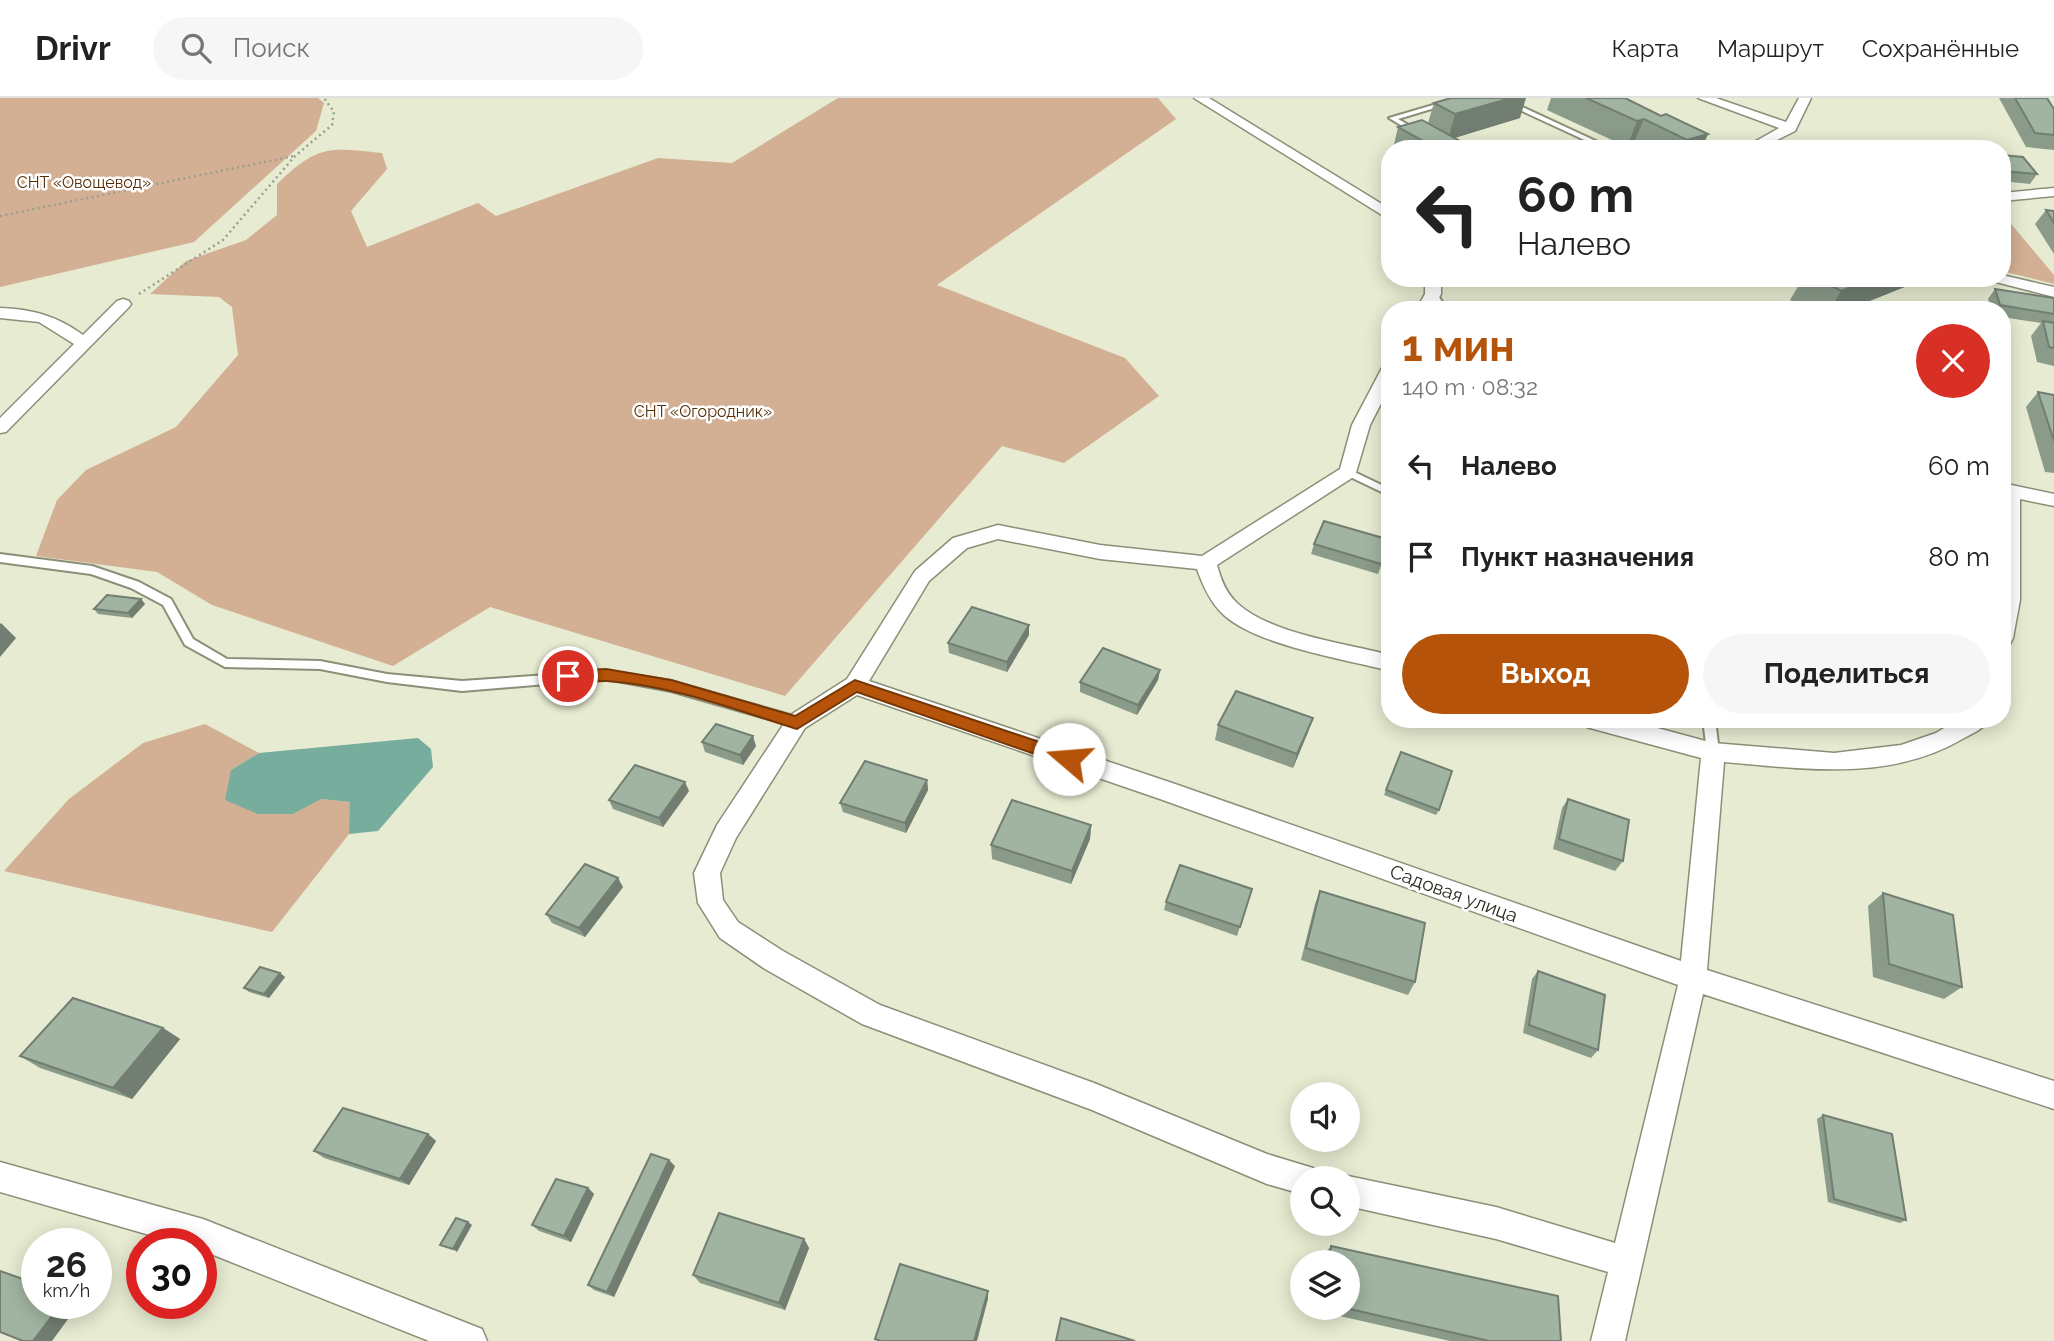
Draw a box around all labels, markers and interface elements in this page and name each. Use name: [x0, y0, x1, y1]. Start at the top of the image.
search box: [153, 17, 643, 80]
text: Drivr: [35, 29, 111, 68]
icon: search: [177, 29, 215, 67]
text: Поиск: [233, 33, 310, 63]
text: Карта: [1611, 34, 1679, 63]
text: Маршрут: [1717, 34, 1824, 63]
text: Сохранённые: [1862, 34, 2019, 63]
text: 60 m: [1517, 166, 1634, 223]
icon: left: [1402, 168, 1493, 259]
park label: СНТ «Овощевод»: [17, 173, 151, 192]
text: Налево: [1517, 225, 1631, 262]
text: 1 мин: [1402, 322, 1515, 371]
button: close: [1916, 324, 1990, 398]
text: 140 m · 08:32: [1402, 373, 1538, 400]
park label: СНТ «Огородник»: [634, 402, 772, 421]
icon: left: [1402, 447, 1440, 485]
text: Налево: [1461, 451, 1557, 481]
text: 60 m: [1928, 451, 1990, 481]
icon: arrive: [1402, 538, 1440, 576]
text: Пункт назначения: [1461, 542, 1694, 572]
text: 80 m: [1928, 542, 1990, 572]
button: Выход: [1402, 634, 1689, 714]
button: Поделиться: [1703, 634, 1990, 714]
pin: [538, 646, 598, 706]
icon: arrive: [549, 657, 587, 695]
position arrow: [1032, 722, 1106, 796]
street label: Садовая улица: [1387, 860, 1521, 926]
map controls: [1290, 1082, 1360, 1320]
button: sound: [1290, 1082, 1360, 1152]
button: search: [1290, 1166, 1360, 1236]
speed limit sign: 30: [126, 1228, 217, 1319]
text: 26: [46, 1244, 87, 1285]
button: layers: [1290, 1250, 1360, 1320]
text: km/h: [43, 1280, 90, 1301]

